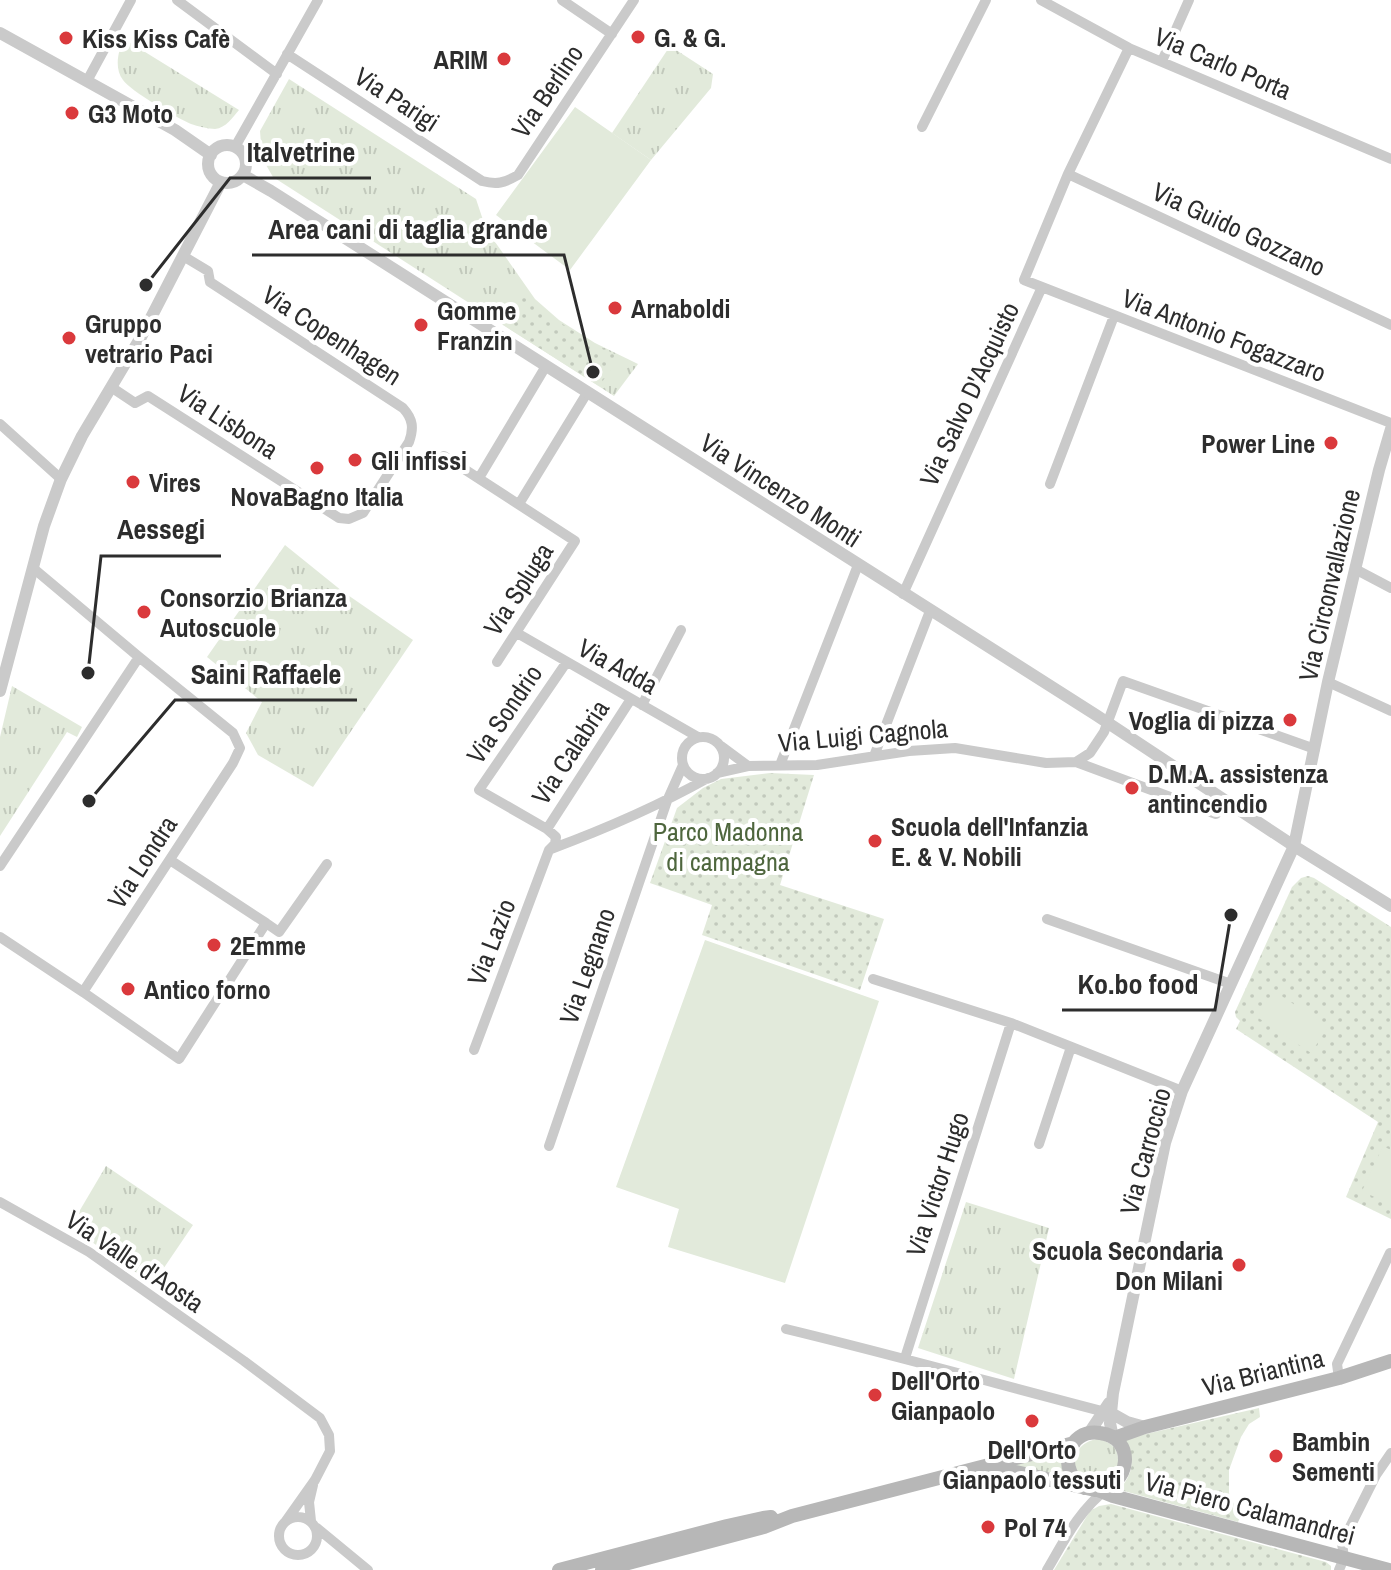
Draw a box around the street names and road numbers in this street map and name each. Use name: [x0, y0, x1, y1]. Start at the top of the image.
street label: Via Carlo Porta: [1149, 18, 1297, 108]
street label: Via Berlino: [503, 38, 591, 144]
street label: Via Parigi: [348, 59, 446, 139]
street label: Via Guido Gozzano: [1147, 174, 1331, 284]
street label: Via Copenhagen: [256, 277, 408, 393]
street label: Via Antonio Fogazzaro: [1117, 280, 1331, 390]
street label: Via Salvo D'Acquisto: [911, 296, 1027, 492]
street label: Via Lisbona: [171, 375, 285, 467]
street label: Via Vincenzo Monti: [694, 425, 868, 555]
street label: Via Circonvallazione: [1290, 485, 1368, 685]
street label: Via Spluga: [475, 536, 561, 642]
street label: Via Adda: [572, 630, 664, 702]
street label: Via Sondrio: [458, 658, 550, 770]
street label: Via Calabria: [523, 693, 617, 811]
street label: Via Luigi Cagnola: [777, 710, 950, 760]
street label: Via Londra: [99, 809, 185, 915]
street label: Via Lazio: [459, 894, 523, 990]
street label: Via Legnano: [551, 903, 623, 1029]
street label: Via Carroccio: [1111, 1084, 1179, 1218]
street label: Via Victor Hugo: [897, 1107, 977, 1261]
street label: Via Valle d'Aosta: [59, 1202, 211, 1320]
street label: Via Briantina: [1199, 1340, 1328, 1404]
street label: Via Piero Calamandrei: [1141, 1463, 1359, 1553]

